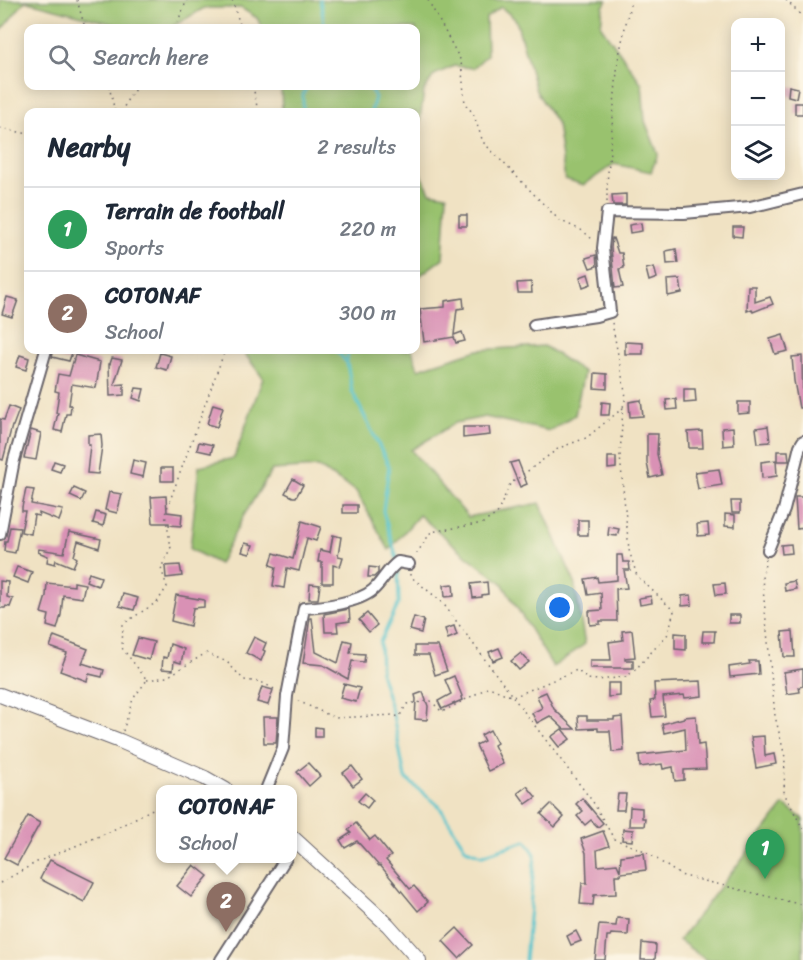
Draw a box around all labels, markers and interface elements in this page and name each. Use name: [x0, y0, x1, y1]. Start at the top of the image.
map controls: [731, 18, 785, 180]
button: +: [731, 18, 785, 72]
search box: [24, 24, 420, 90]
text: Search here: [93, 38, 209, 77]
icon: search: [45, 41, 78, 74]
button: −: [731, 72, 785, 126]
text: Nearby: [48, 124, 130, 170]
button: layers: [731, 126, 785, 180]
text: 2 results: [317, 130, 396, 165]
text: Terrain de football: [105, 192, 284, 231]
text: 1: [63, 212, 72, 247]
text: 220 m: [340, 212, 396, 247]
text: Sports: [105, 231, 164, 266]
text: COTONAF: [105, 276, 201, 315]
text: 2: [62, 296, 73, 331]
text: 300 m: [339, 296, 396, 331]
text: School: [105, 315, 164, 350]
your location: [545, 593, 574, 622]
popup: [156, 785, 297, 863]
text: COTONAF: [179, 787, 274, 826]
text: School: [179, 826, 238, 861]
pin: 1: [746, 830, 784, 879]
pin: 2: [206, 882, 246, 932]

